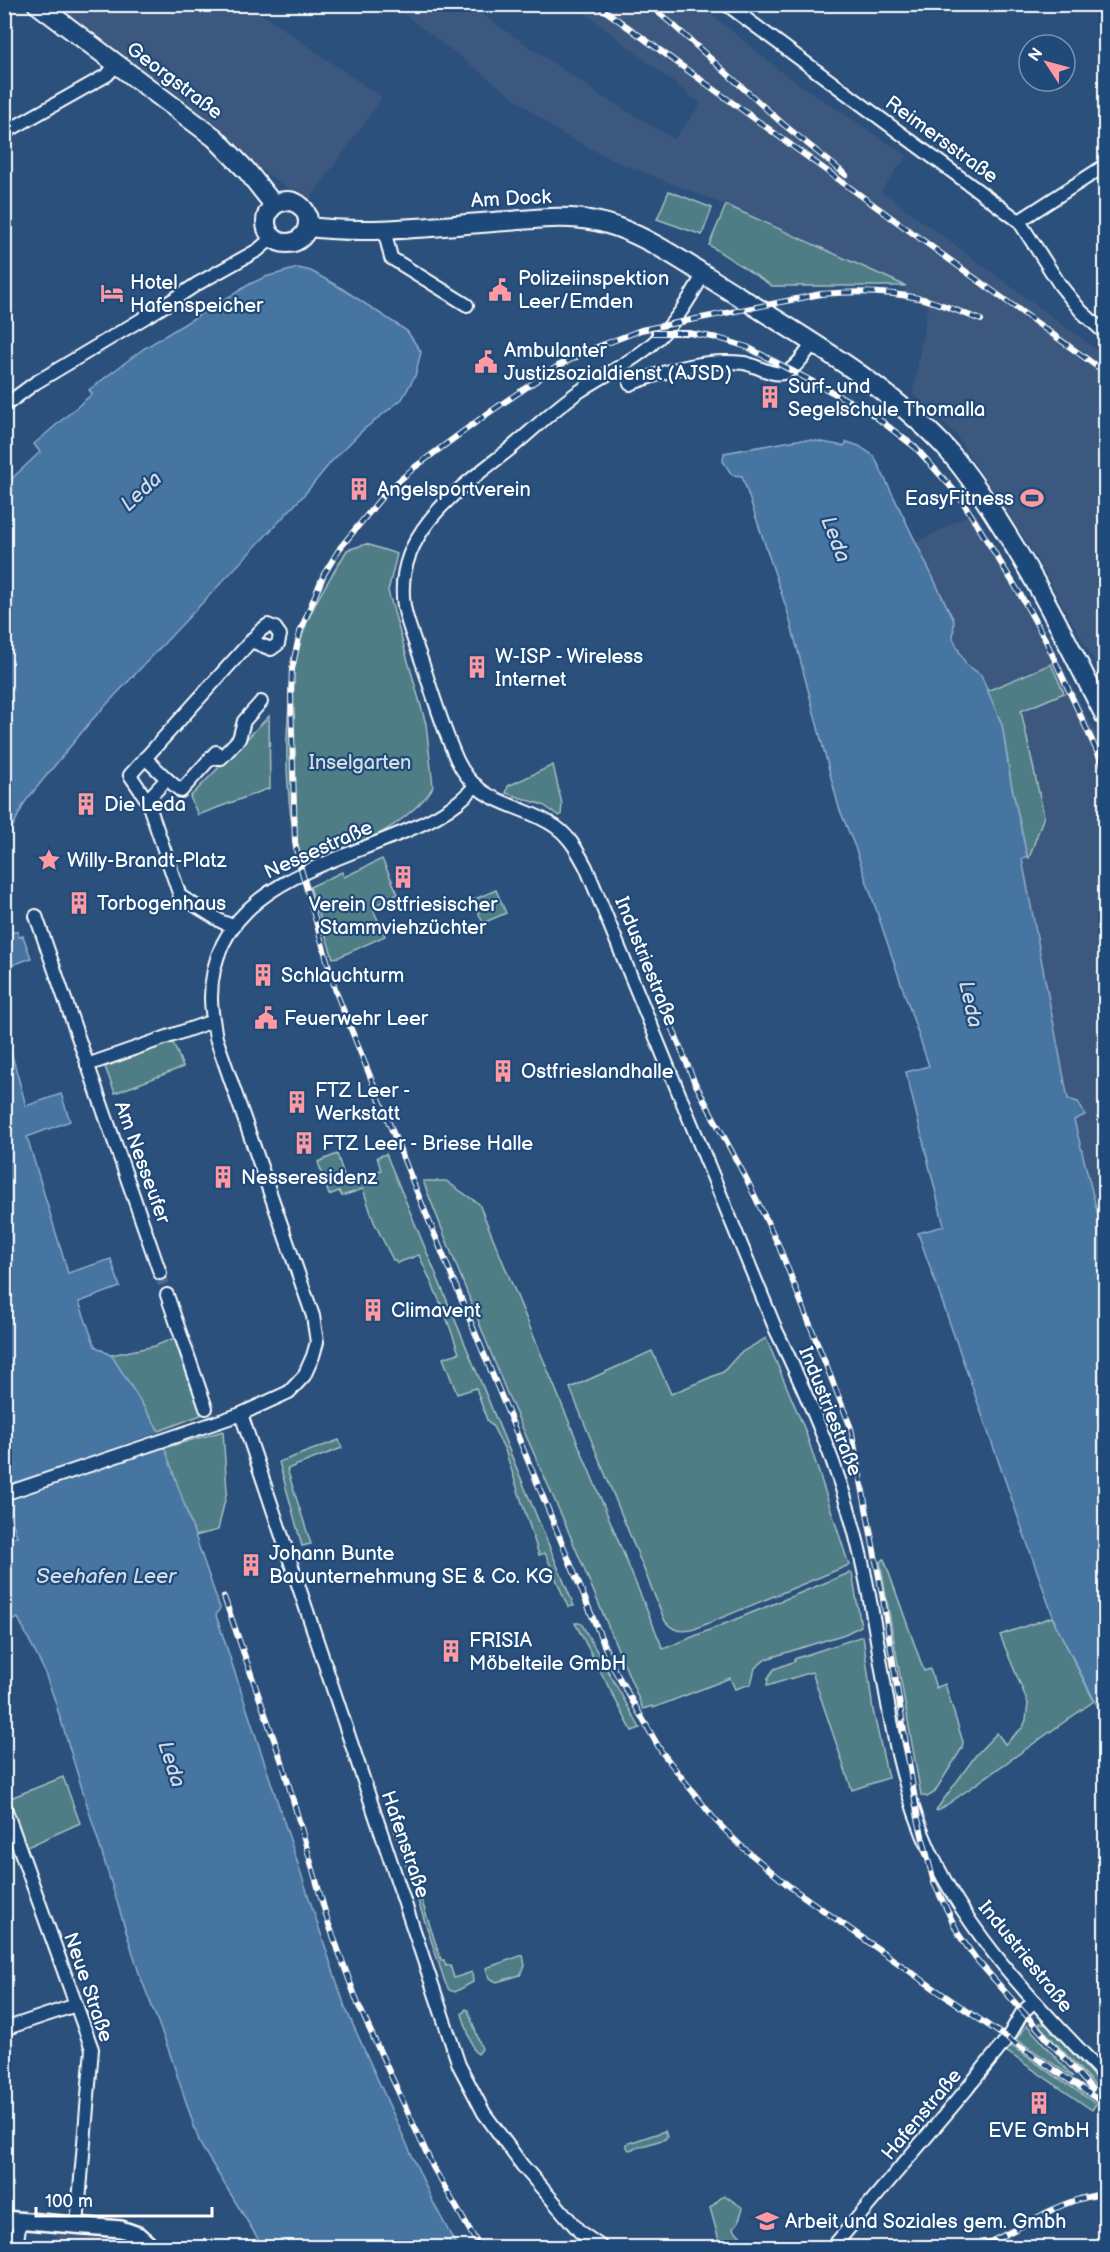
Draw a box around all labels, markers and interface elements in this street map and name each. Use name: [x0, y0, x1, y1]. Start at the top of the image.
north arrow: [1017, 33, 1077, 93]
street label: Georgstraße: [122, 37, 227, 125]
text: N: [1025, 45, 1047, 66]
street label: Reimersstraße: [880, 91, 1003, 189]
street label: Am Dock: [470, 185, 552, 213]
place label: Polizeiinspektion Leer/Emden: [518, 267, 669, 314]
place label: Hotel Hafenspeicher: [130, 271, 264, 318]
public building icon: Polizeiinspektion Leer/Emden: [487, 277, 513, 303]
hotel icon: Hotel Hafenspeicher: [99, 280, 125, 306]
place label: Ambulanter Justizsozialdienst (AJSD): [504, 339, 732, 386]
public building icon: Ambulanter Justizsozialdienst (AJSD): [473, 349, 499, 375]
place label: Surf- und Segelschule Thomalla: [788, 375, 985, 422]
building icon: Surf- und Segelschule Thomalla: [757, 384, 783, 410]
water label: Leda: [116, 466, 167, 517]
building icon: Angelsportverein: [346, 476, 372, 502]
place label: Angelsportverein: [377, 478, 531, 502]
sports icon: EasyFitness: [1019, 485, 1045, 511]
place label: EasyFitness: [905, 487, 1014, 511]
water label: Leda: [815, 513, 856, 566]
place label: W-ISP - Wireless Internet: [495, 645, 643, 692]
building icon: W-ISP - Wireless Internet: [464, 654, 490, 680]
park label: Inselgarten: [309, 751, 411, 775]
building icon: Die Leda: [73, 791, 99, 817]
place label: Die Leda: [104, 793, 186, 817]
street label: Nessestraße: [261, 815, 376, 884]
place icon: Willy-Brandt-Platz: [36, 847, 62, 873]
place label: Willy-Brandt-Platz: [67, 849, 227, 873]
building icon: Verein Ostfriesischer Stammviehzüchter: [390, 864, 416, 890]
building icon: Torbogenhaus: [66, 890, 92, 916]
place label: Torbogenhaus: [97, 892, 226, 916]
place label: Verein Ostfriesischer Stammviehzüchter: [308, 893, 498, 940]
street label: Industriestraße: [609, 893, 683, 1030]
building icon: Schlauchturm: [250, 962, 276, 988]
place label: Schlauchturm: [281, 964, 404, 988]
water label: Leda: [953, 978, 988, 1030]
public building icon: Feuerwehr Leer: [253, 1005, 279, 1031]
place label: Feuerwehr Leer: [284, 1007, 429, 1031]
building icon: Ostfrieslandhalle: [490, 1058, 516, 1084]
place label: Ostfrieslandhalle: [521, 1060, 674, 1084]
place label: FTZ Leer - Werkstatt: [315, 1079, 410, 1126]
building icon: FTZ Leer - Werkstatt: [284, 1089, 310, 1115]
street label: Am Nesseufer: [109, 1098, 176, 1227]
building icon: FTZ Leer - Briese Halle: [291, 1130, 317, 1156]
place label: FTZ Leer - Briese Halle: [322, 1132, 533, 1156]
building icon: Nesseresidenz: [210, 1164, 236, 1190]
place label: Nesseresidenz: [241, 1166, 377, 1190]
building icon: Climavent: [360, 1297, 386, 1323]
place label: Climavent: [391, 1299, 481, 1323]
street label: Industriestraße: [793, 1343, 867, 1480]
place label: Johann Bunte Bauunternehmung SE & Co. KG: [269, 1542, 553, 1589]
building icon: Johann Bunte Bauunternehmung SE & Co. KG: [238, 1552, 264, 1578]
water label: Seehafen Leer: [36, 1564, 177, 1589]
place label: FRISIA Möbelteile GmbH: [469, 1629, 626, 1676]
building icon: FRISIA Möbelteile GmbH: [438, 1638, 464, 1664]
water label: Leda: [152, 1738, 191, 1790]
street label: Hafenstraße: [376, 1788, 435, 1901]
street label: Industriestraße: [973, 1896, 1078, 2018]
street label: Neue Straße: [58, 1929, 118, 2045]
street label: Hafenstraße: [877, 2064, 967, 2165]
building icon: EVE GmbH: [1026, 2090, 1052, 2116]
place label: EVE GmbH: [988, 2119, 1090, 2143]
scale bar: [36, 2180, 212, 2218]
text: 100 m: [45, 2191, 93, 2212]
school or university icon: Arbeit und Soziales gem. Gmbh: [754, 2208, 780, 2234]
place label: Arbeit und Soziales gem. Gmbh: [785, 2210, 1066, 2234]

